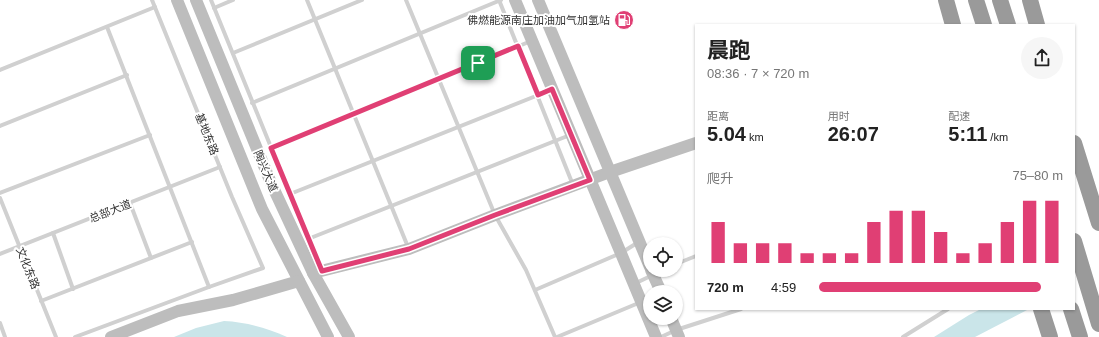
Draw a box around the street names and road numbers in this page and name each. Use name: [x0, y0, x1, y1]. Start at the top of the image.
street label: 基地东路: [193, 111, 221, 157]
street label: 陶兴大道: [252, 148, 280, 194]
street label: 总部大道: [87, 198, 133, 224]
street label: 文化东路: [14, 245, 42, 291]

